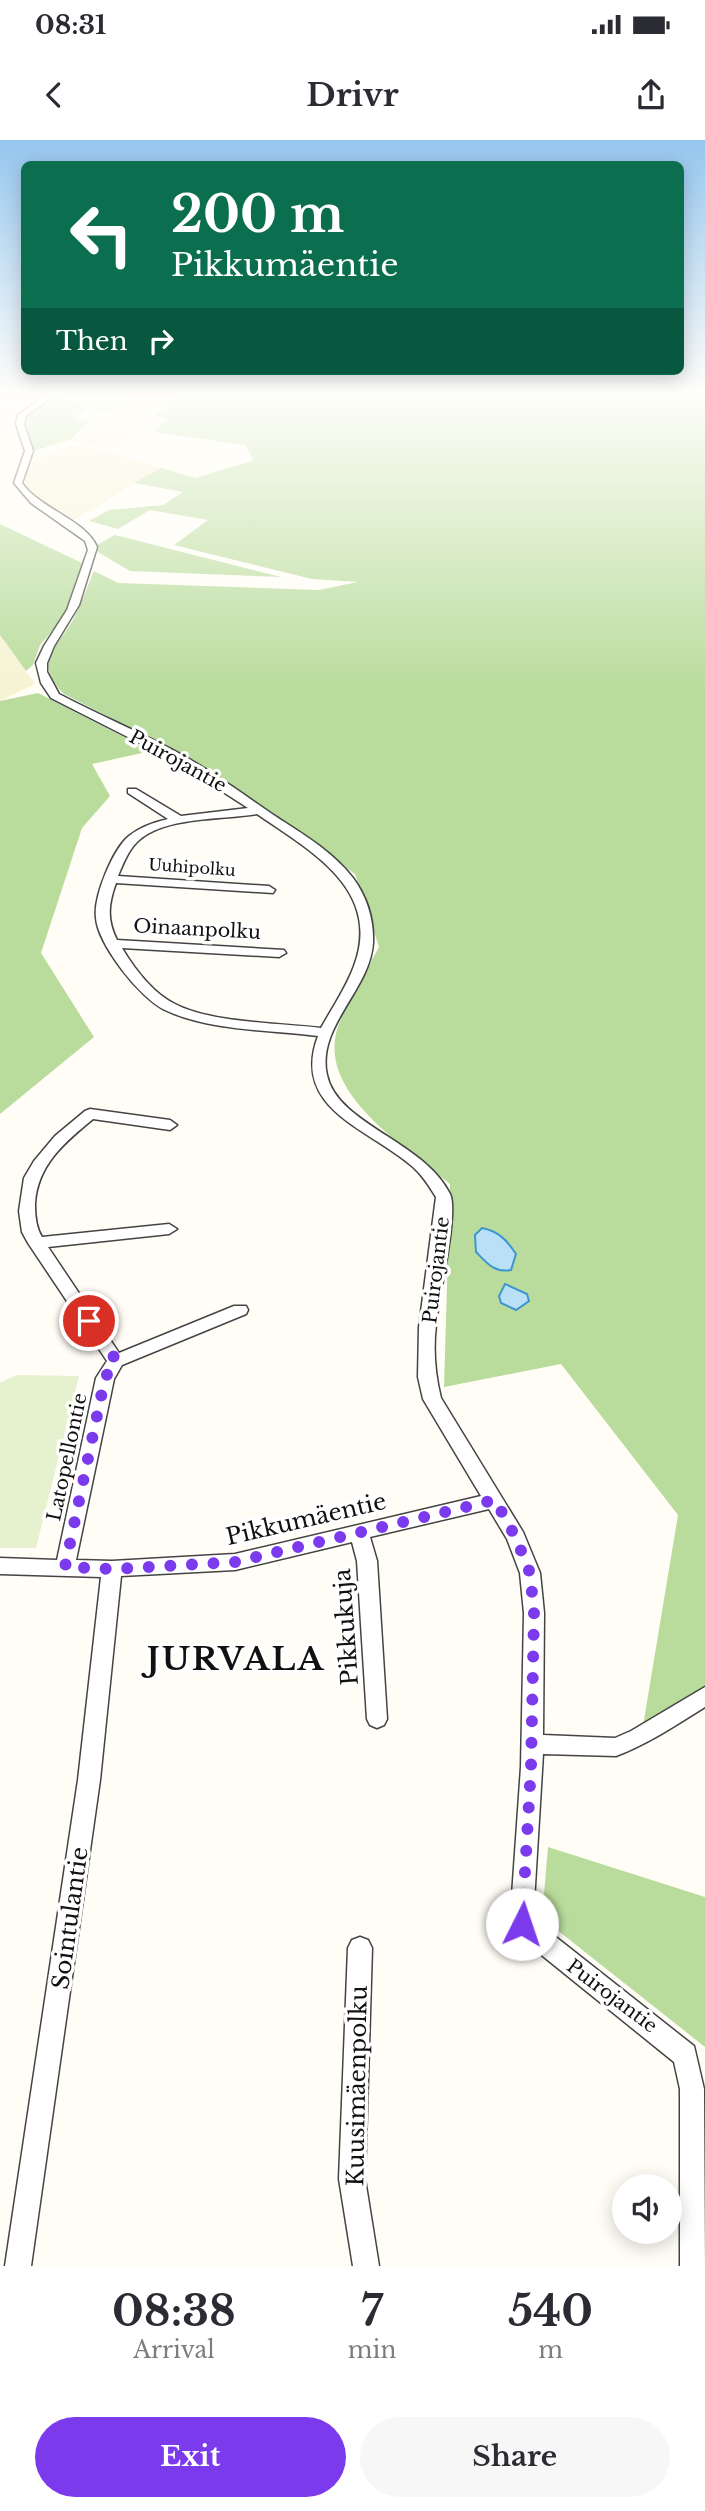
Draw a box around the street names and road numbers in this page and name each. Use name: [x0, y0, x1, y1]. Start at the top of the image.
street label: Puirojantie: [125, 725, 231, 797]
street label: Uuhipolku: [148, 854, 237, 880]
street label: Oinaanpolku: [133, 914, 262, 944]
street label: Puirojantie: [418, 1215, 454, 1325]
street label: Latopellontie: [42, 1391, 92, 1523]
street label: Pikkumäentie: [223, 1487, 389, 1551]
street label: Pikkukuja: [328, 1568, 364, 1686]
street label: Sointulantie: [46, 1845, 94, 1991]
street label: Puirojantie: [562, 1954, 662, 2038]
street label: Kuusimäenpolku: [341, 1985, 373, 2187]

